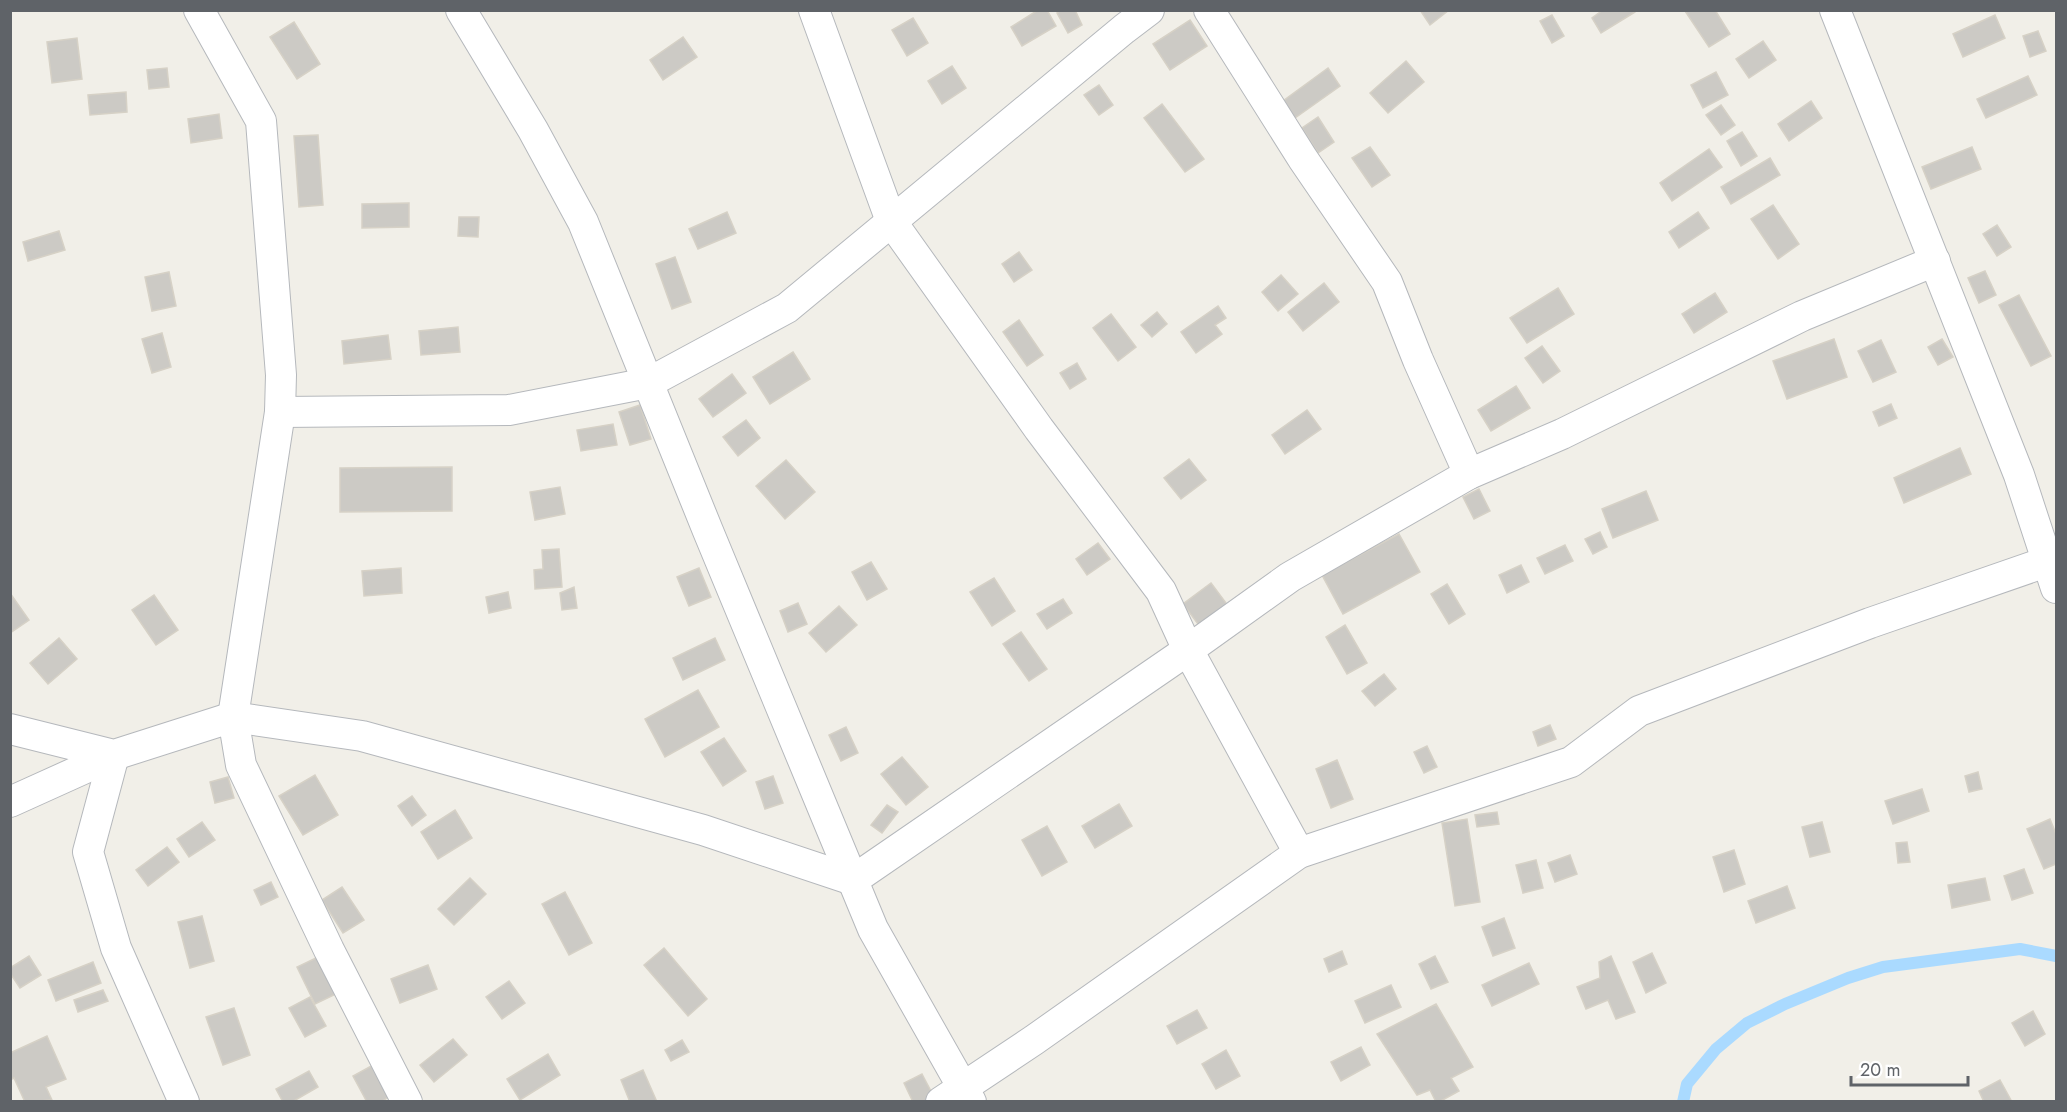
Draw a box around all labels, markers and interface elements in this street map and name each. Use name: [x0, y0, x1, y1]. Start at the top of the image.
scale bar: [1851, 1049, 1968, 1087]
text: 20 m: [1860, 1057, 1900, 1083]

